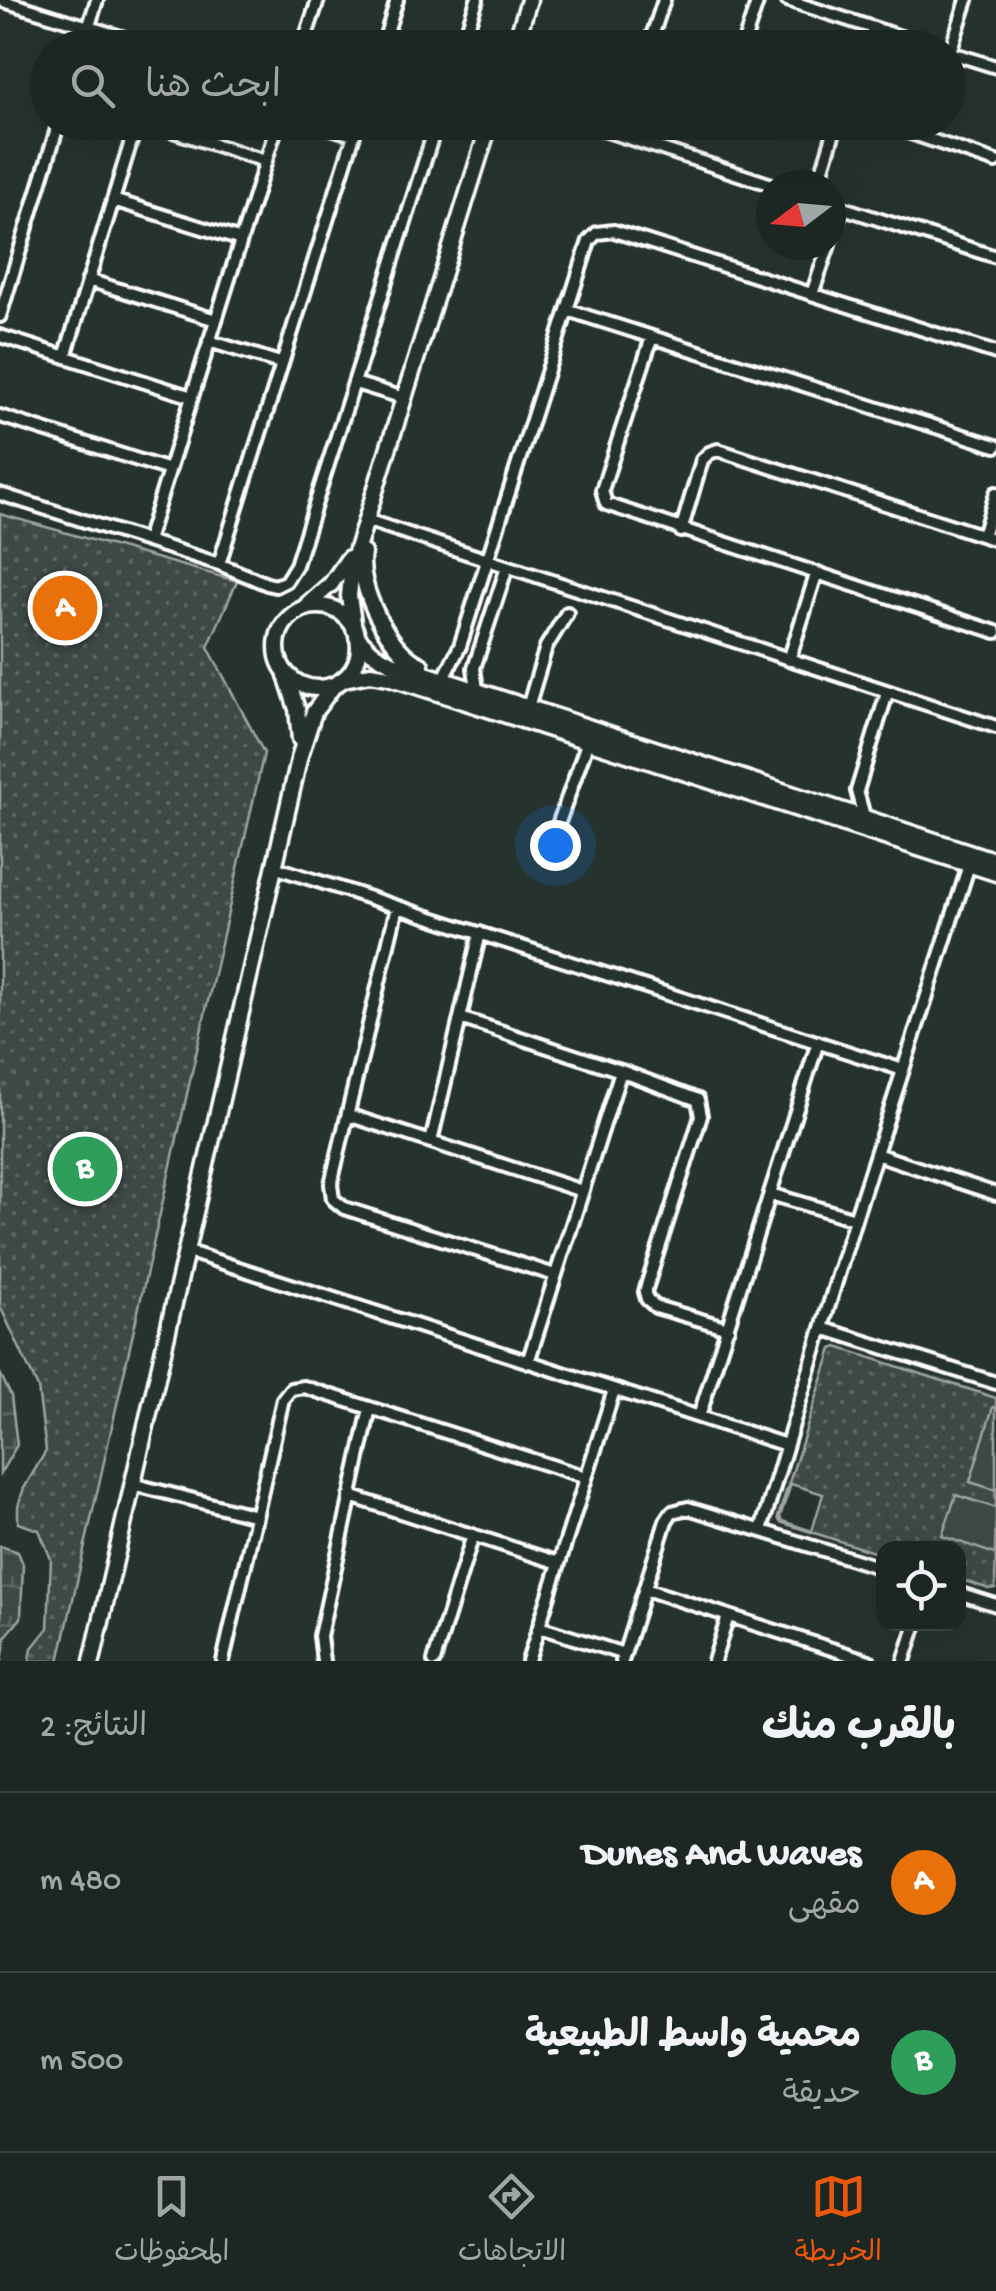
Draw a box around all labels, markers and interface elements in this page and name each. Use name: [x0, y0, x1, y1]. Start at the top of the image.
search box: [30, 30, 966, 140]
icon: search: [65, 58, 120, 113]
text: ابحث هنا: [145, 67, 281, 111]
north arrow: [756, 170, 846, 260]
pin: A: [32, 570, 98, 646]
your location: [530, 820, 581, 871]
pin: B: [52, 1132, 118, 1206]
map controls: [876, 1541, 966, 1631]
button: locate: [876, 1541, 966, 1631]
text: بالقرب منك: [762, 1706, 956, 1755]
text: النتائج: 2: [40, 1710, 147, 1748]
text: Dunes And Waves: [582, 1834, 861, 1878]
text: 480 m: [40, 1863, 121, 1901]
text: A: [914, 1863, 933, 1901]
text: مقهى: [788, 1888, 861, 1926]
text: محمية واسط الطبيعية: [525, 2017, 861, 2061]
text: 500 m: [40, 2043, 123, 2081]
text: B: [915, 2043, 932, 2081]
text: حديقة: [783, 2077, 861, 2115]
tab: المحفوظات: [114, 2169, 230, 2275]
tab: الاتجاهات: [458, 2169, 566, 2275]
tab: الخريطة: [794, 2169, 882, 2275]

